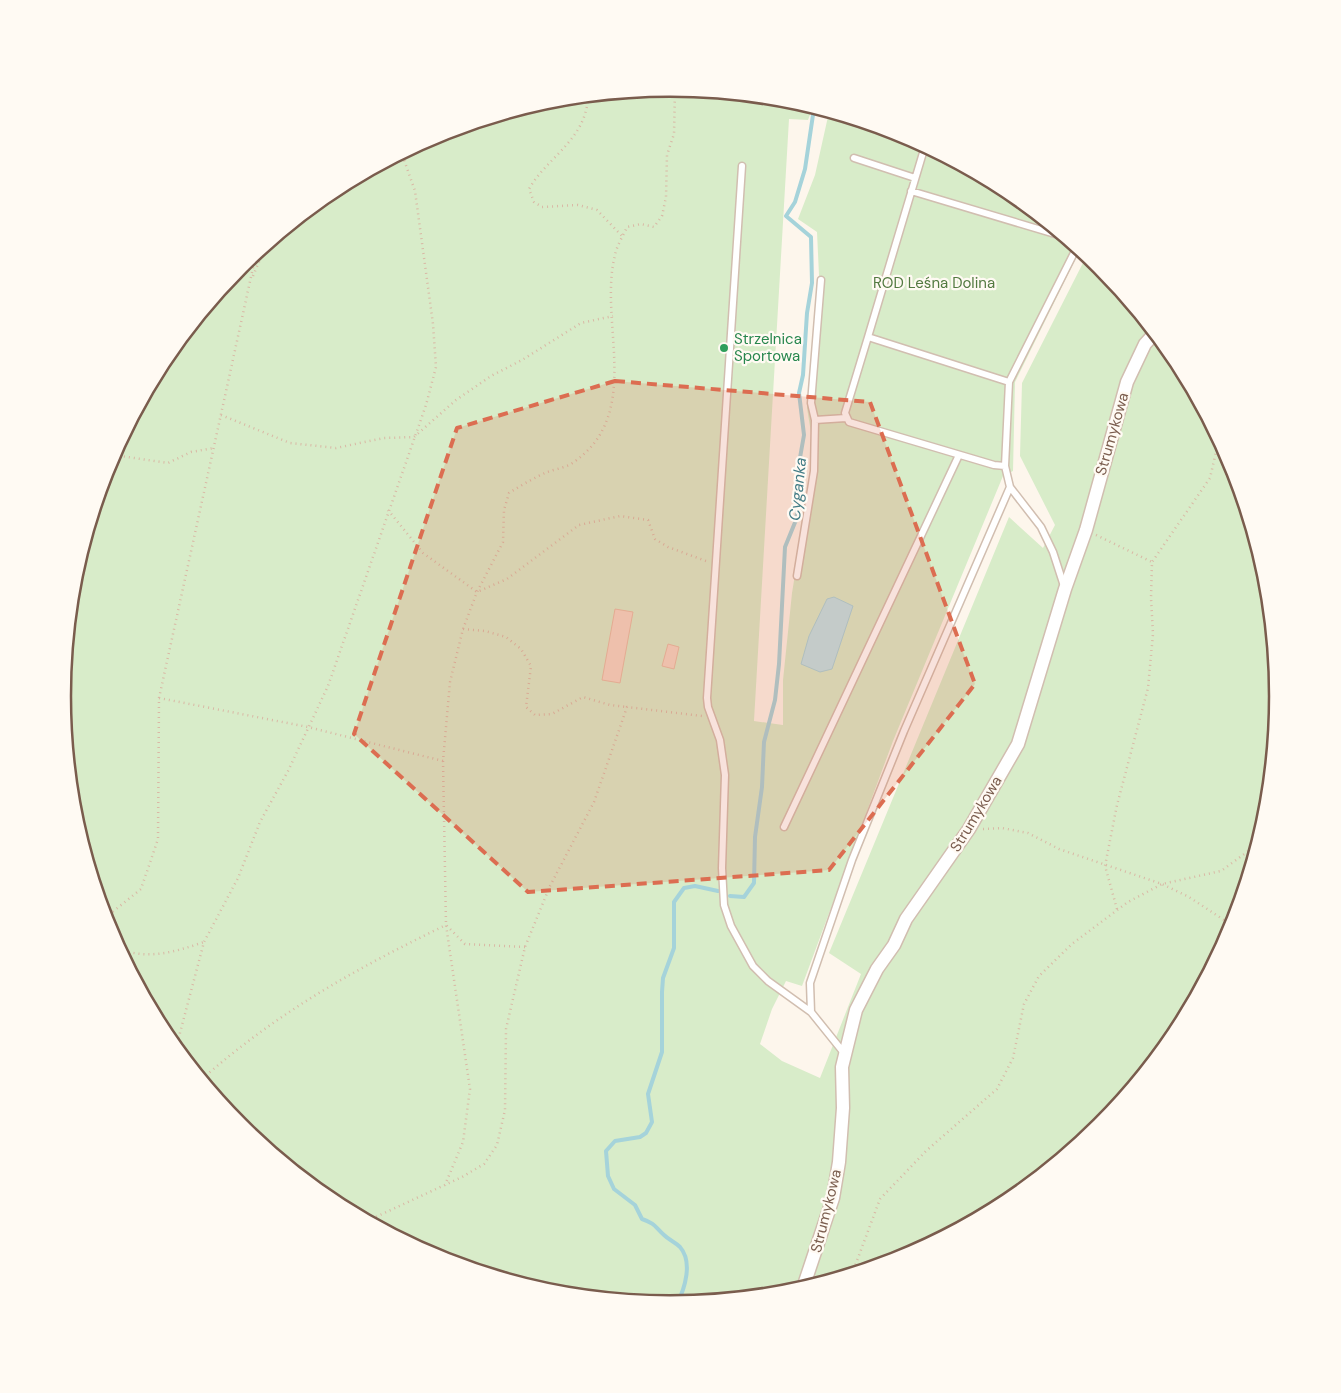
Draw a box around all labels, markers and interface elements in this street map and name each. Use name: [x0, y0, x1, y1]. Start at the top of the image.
park label: ROD Leśna Dolina: [873, 273, 995, 293]
place label: Strzelnica Sportowa: [734, 329, 802, 366]
marker: Strzelnica Sportowa: [718, 342, 730, 354]
street label: Strumykowa: [1091, 390, 1133, 478]
water label: Cyganka: [784, 456, 811, 522]
street label: Strumykowa: [945, 772, 1007, 856]
street label: Strumykowa: [806, 1167, 846, 1255]

